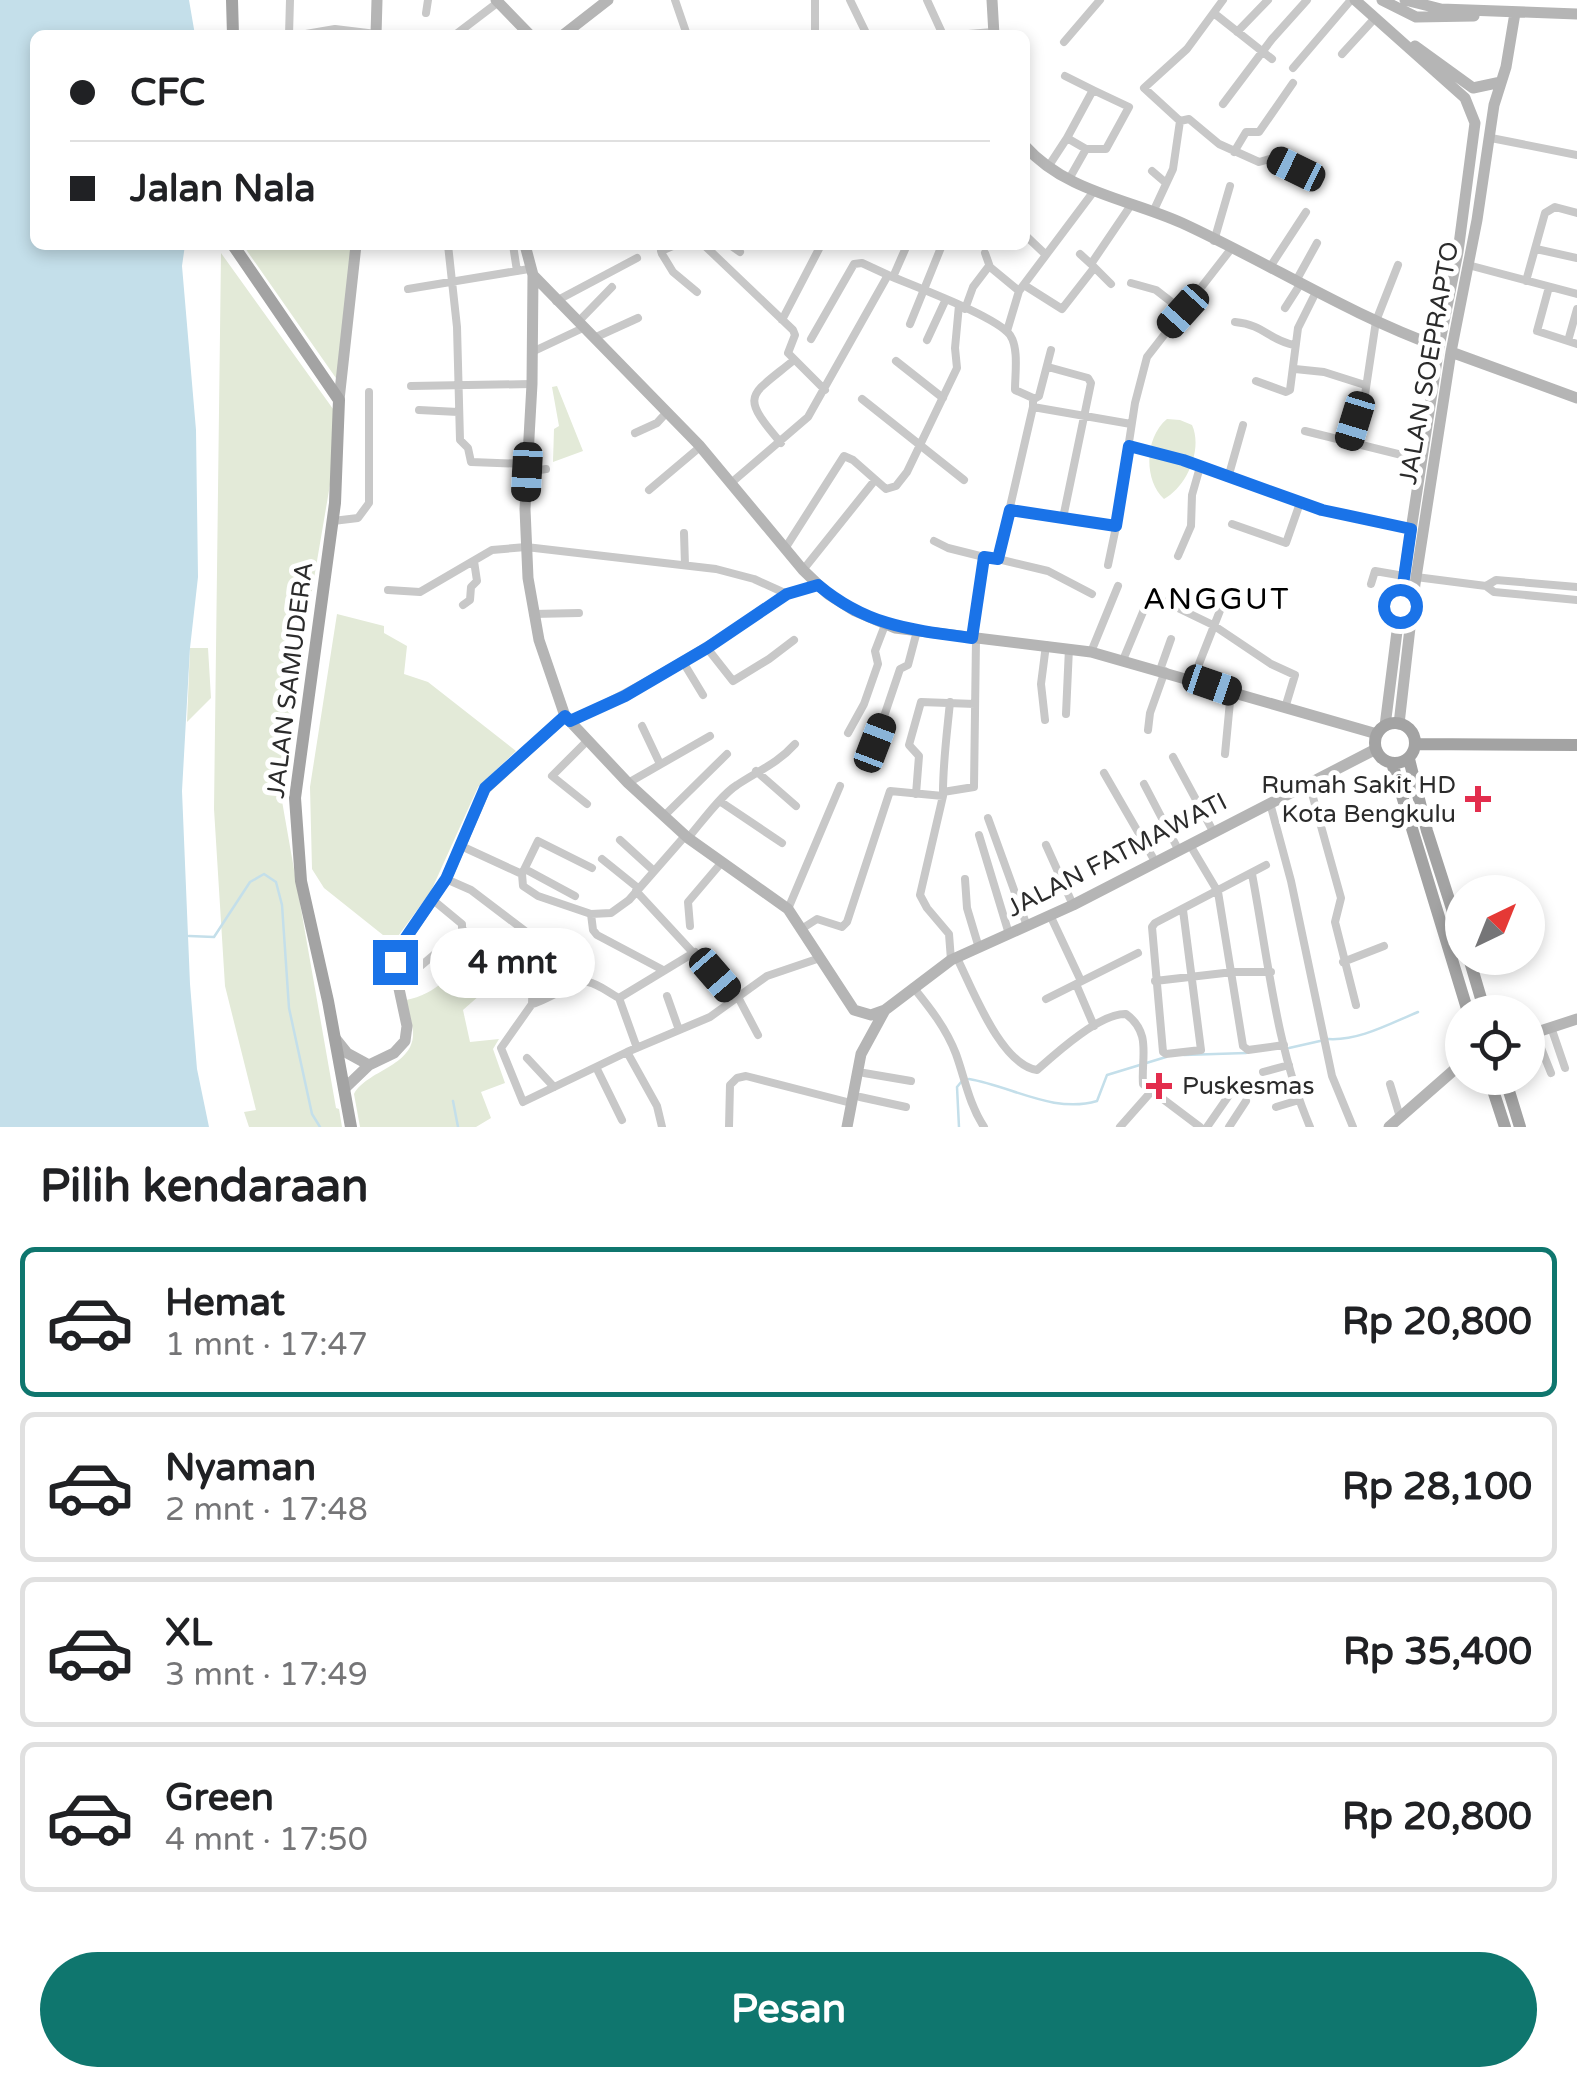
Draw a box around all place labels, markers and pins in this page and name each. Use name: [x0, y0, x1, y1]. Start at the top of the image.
place label: Rumah Sakit HD Kota Bengkulu: [1261, 770, 1456, 829]
marker: Rumah Sakit HD Kota Bengkulu: [1465, 786, 1491, 812]
place label: Puskesmas: [1182, 1071, 1314, 1101]
marker: Puskesmas: [1146, 1073, 1172, 1099]

